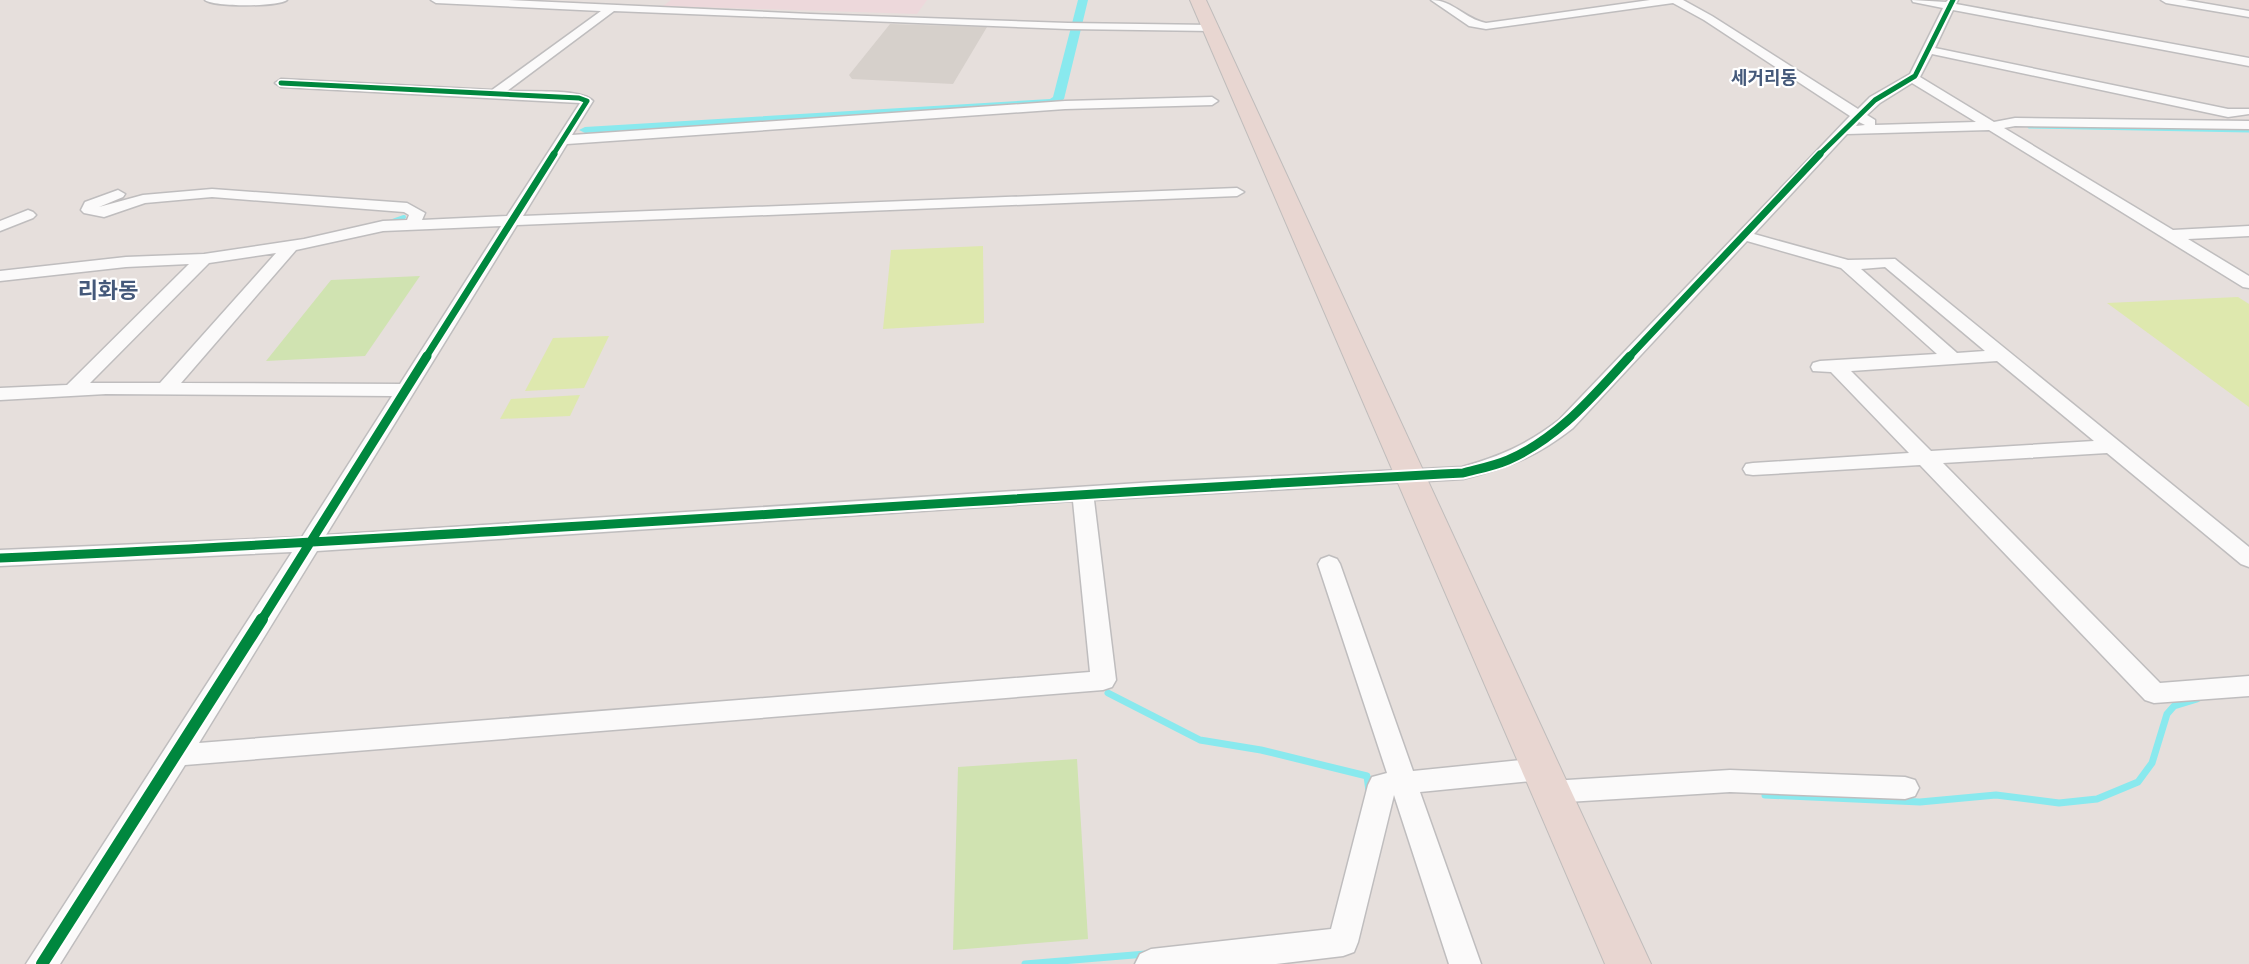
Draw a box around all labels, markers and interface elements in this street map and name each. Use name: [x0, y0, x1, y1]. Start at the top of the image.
district label: 세거리동: [1731, 67, 1797, 88]
district label: 리화동: [78, 278, 138, 303]

